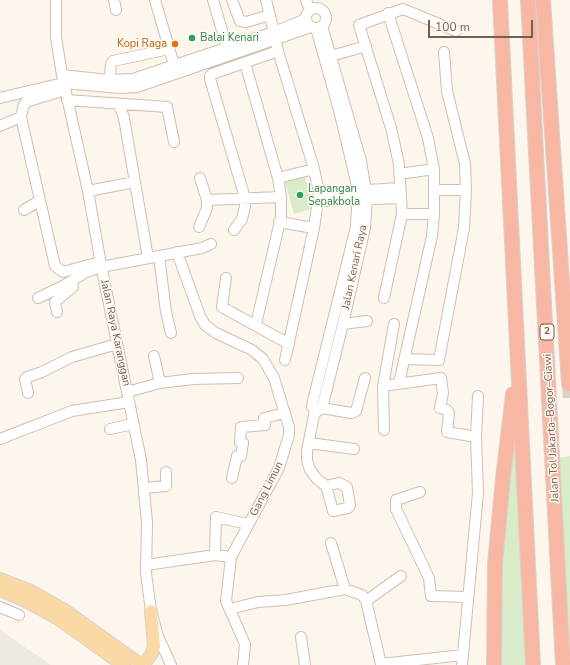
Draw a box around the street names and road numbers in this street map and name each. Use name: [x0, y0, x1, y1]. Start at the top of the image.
street label: Jalan Kenari Raya: [340, 224, 370, 310]
street label: Jalan Raya Karanggan: [97, 279, 133, 387]
road number: 2: [540, 324, 554, 340]
street label: Jalan Tol Jakarta–Bogor–Ciawi: [542, 354, 562, 502]
street label: Gang Limun: [248, 459, 286, 519]

